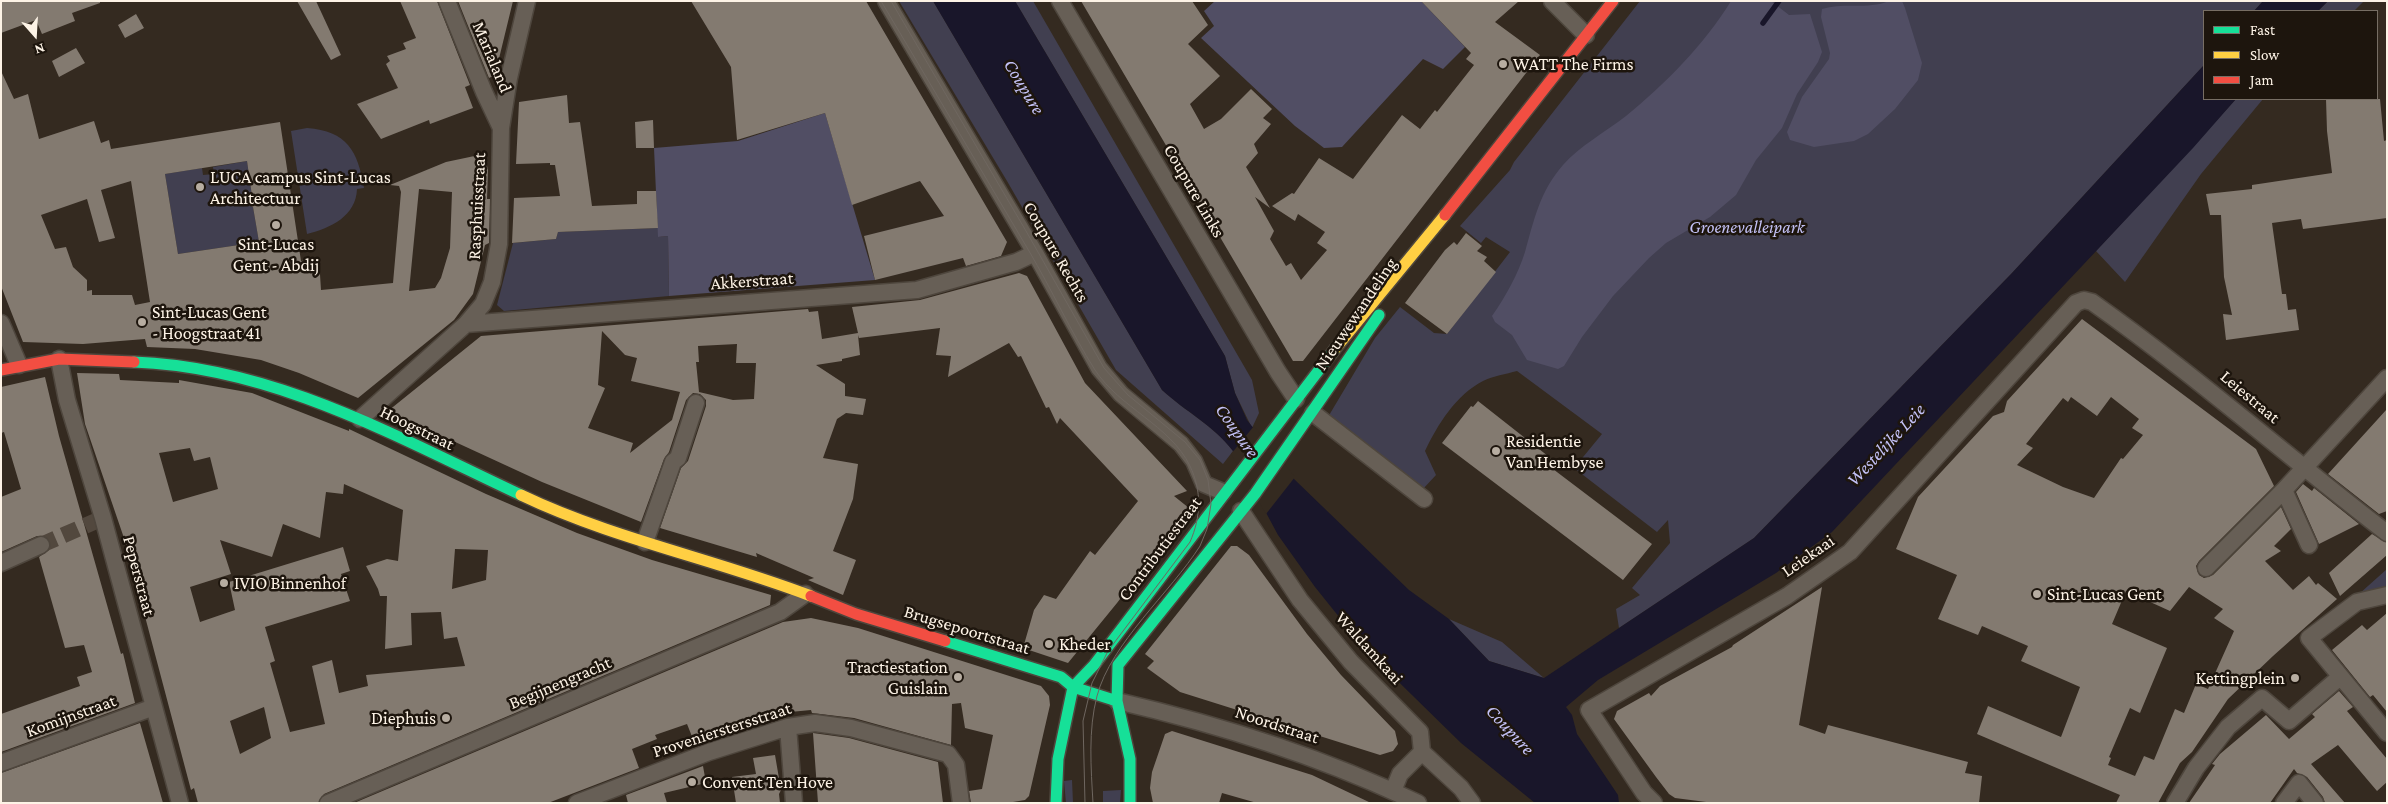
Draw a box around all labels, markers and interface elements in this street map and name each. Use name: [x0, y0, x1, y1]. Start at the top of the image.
north arrow: [10, 10, 60, 60]
legend: [2203, 10, 2378, 100]
street label: Marialand: [467, 18, 517, 96]
text: Fast: [2250, 22, 2275, 38]
text: N: [33, 40, 47, 58]
text: Slow: [2250, 47, 2279, 63]
place label: WATT The Firms: [1513, 53, 1634, 75]
water label: Coupure: [999, 55, 1049, 119]
marker: WATT The Firms: [1497, 58, 1509, 70]
text: Jam: [2250, 72, 2273, 88]
street label: Coupure Links: [1159, 140, 1229, 242]
street label: Rasphuisstraat: [463, 152, 491, 260]
place label: LUCA campus Sint-Lucas Architectuur: [210, 166, 391, 208]
marker: LUCA campus Sint-Lucas Architectuur: [194, 181, 206, 193]
street label: Coupure Rechts: [1018, 198, 1094, 306]
park label: Groenevalleipark: [1689, 216, 1805, 238]
marker: Sint-Lucas Gent - Abdij: [270, 219, 282, 231]
place label: Sint-Lucas Gent - Abdij: [233, 233, 319, 276]
street label: Nieuwewandeling: [1310, 254, 1402, 374]
street label: Akkerstraat: [710, 267, 794, 295]
place label: Sint-Lucas Gent - Hoogstraat 41: [152, 301, 267, 344]
marker: Sint-Lucas Gent - Hoogstraat 41: [136, 316, 148, 328]
street label: Leiestraat: [2216, 366, 2284, 428]
water label: Westelijke Leie: [1842, 399, 1930, 491]
water label: Coupure: [1210, 400, 1264, 462]
street label: Hoogstraat: [376, 401, 458, 455]
place label: Residentie Van Hembyse: [1506, 430, 1603, 472]
marker: Residentie Van Hembyse: [1490, 445, 1502, 457]
street label: Contributiestraat: [1114, 492, 1206, 606]
street label: Leiekaai: [1777, 530, 1839, 582]
street label: Peperstraat: [118, 534, 160, 618]
place label: IVIO Binnenhof: [234, 572, 346, 594]
marker: IVIO Binnenhof: [218, 577, 230, 589]
place label: Sint-Lucas Gent: [2047, 583, 2162, 605]
marker: Sint-Lucas Gent: [2031, 588, 2043, 600]
street label: Brugsepoortstraat: [901, 601, 1033, 659]
street label: Waldamkaai: [1331, 607, 1407, 689]
place label: Kheder: [1059, 633, 1111, 655]
marker: Kheder: [1043, 638, 1055, 650]
street label: Begijnengracht: [506, 652, 614, 714]
place label: Tractiestation Guislain: [847, 656, 948, 699]
place label: Kettingplein: [2196, 667, 2285, 689]
marker: Tractiestation Guislain: [952, 671, 964, 683]
marker: Kettingplein: [2289, 672, 2301, 684]
street label: Komijnstraat: [23, 690, 119, 742]
street label: Provenierstersstraat: [650, 697, 794, 763]
water label: Coupure: [1481, 700, 1539, 760]
street label: Noordstraat: [1232, 701, 1322, 749]
place label: Diephuis: [371, 707, 436, 729]
marker: Diephuis: [440, 712, 452, 724]
place label: Convent Ten Hove: [702, 771, 833, 793]
marker: Convent Ten Hove: [686, 776, 698, 788]

